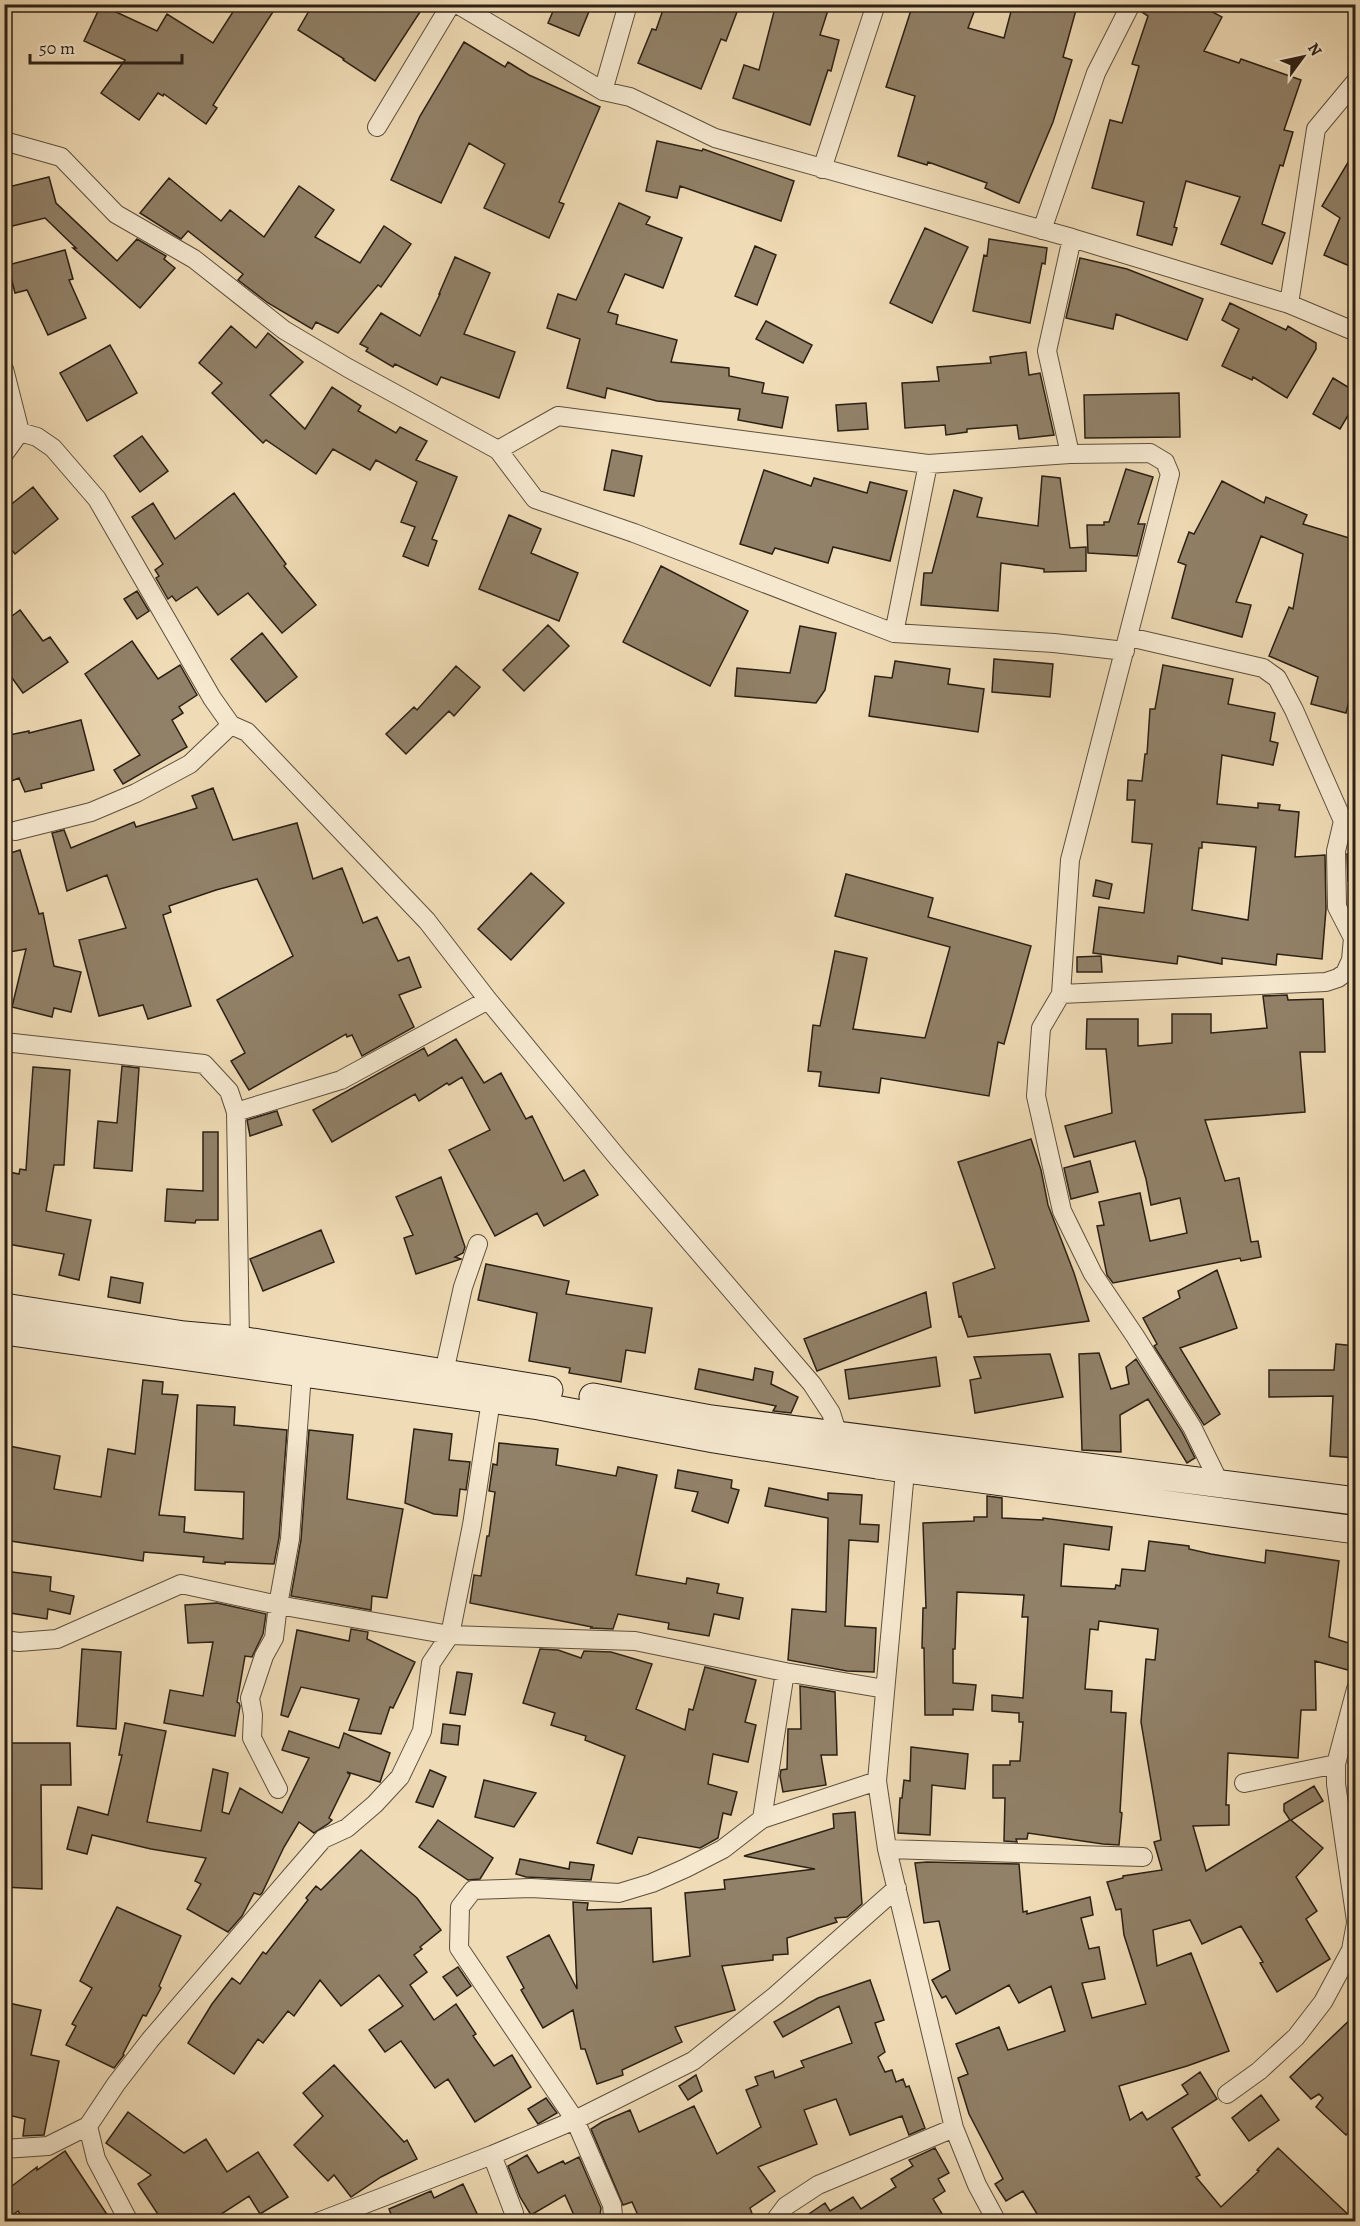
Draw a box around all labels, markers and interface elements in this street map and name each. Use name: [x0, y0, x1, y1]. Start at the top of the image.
scale bar: [30, 27, 182, 65]
north arrow: [1273, 27, 1333, 87]
text: 50 m: [39, 36, 75, 60]
text: N: [1302, 38, 1327, 61]

